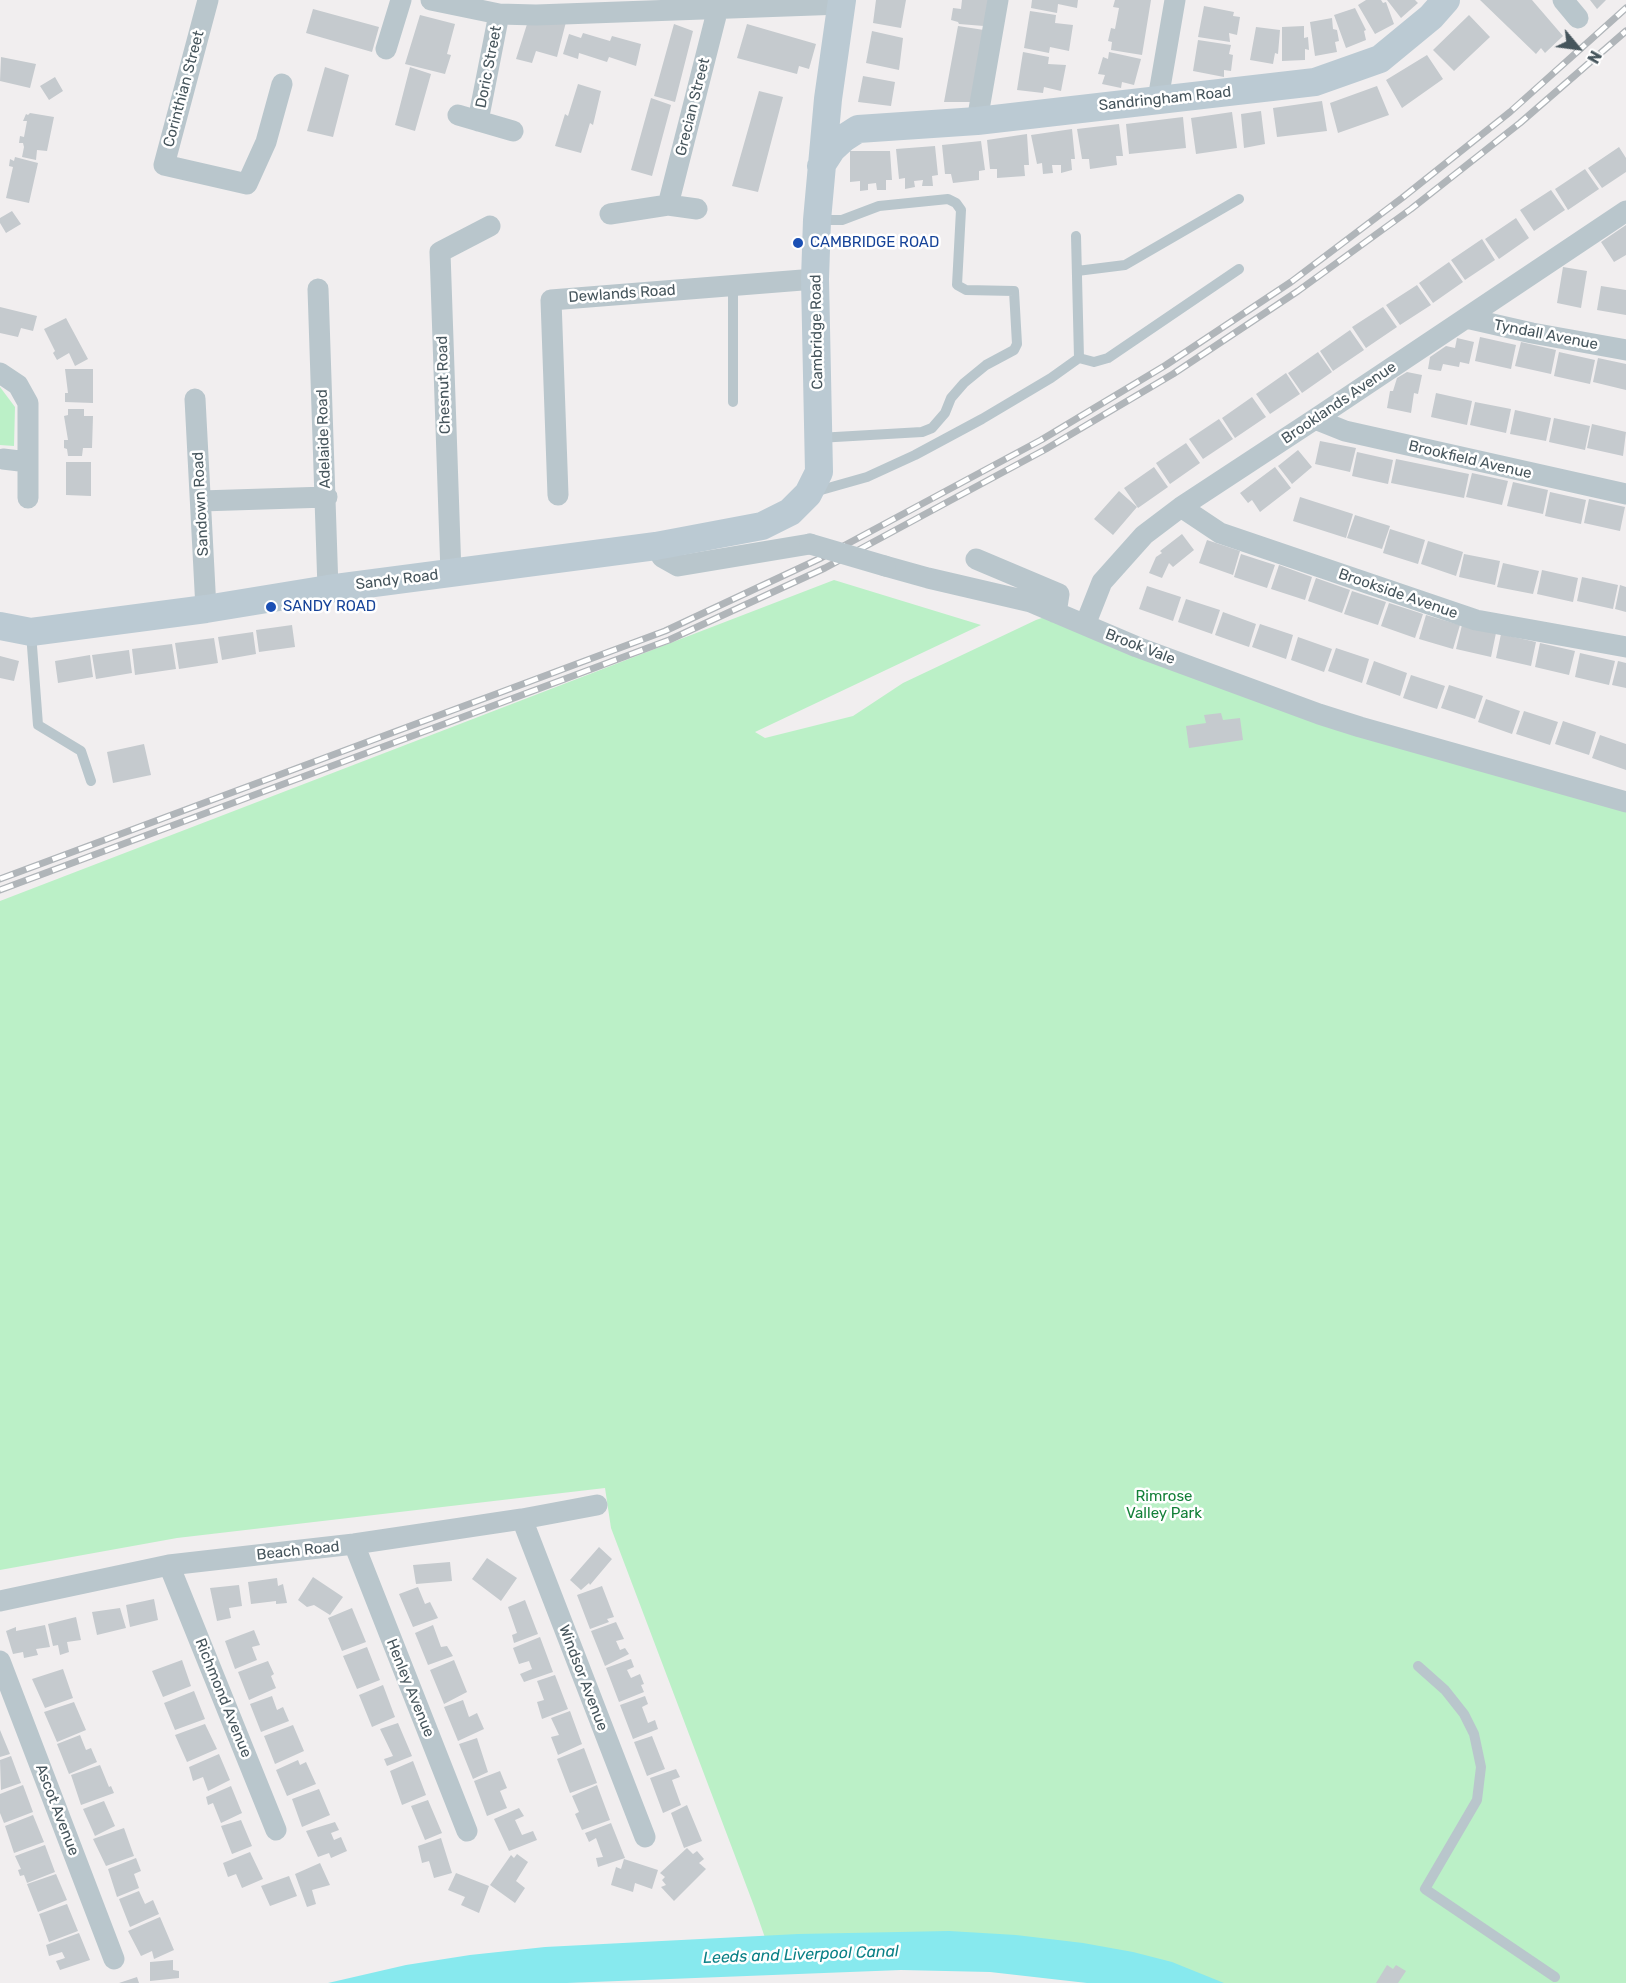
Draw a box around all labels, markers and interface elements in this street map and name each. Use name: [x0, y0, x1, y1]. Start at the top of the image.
north arrow: [1548, 18, 1608, 78]
street label: Doric Street: [472, 24, 506, 110]
street label: Corinthian Street: [160, 29, 208, 149]
text: N: [1583, 47, 1605, 67]
street label: Grecian Street: [672, 56, 714, 158]
street label: Sandringham Road: [1098, 83, 1232, 115]
place label: CAMBRIDGE ROAD: [810, 234, 939, 252]
marker: CAMBRIDGE ROAD: [791, 236, 805, 250]
street label: Cambridge Road: [807, 274, 827, 390]
street label: Dewlands Road: [568, 281, 676, 307]
street label: Tyndall Avenue: [1492, 316, 1600, 354]
street label: Chesnut Road: [433, 336, 455, 434]
street label: Brooklands Avenue: [1278, 358, 1400, 448]
street label: Adelaide Road: [313, 389, 335, 489]
street label: Brookfield Avenue: [1407, 437, 1533, 483]
street label: Sandown Road: [189, 451, 213, 557]
street label: Brookside Avenue: [1336, 565, 1460, 623]
street label: Sandy Road: [355, 566, 439, 594]
place label: SANDY ROAD: [283, 598, 376, 616]
marker: SANDY ROAD: [264, 600, 278, 614]
street label: Brook Vale: [1102, 625, 1178, 669]
park label: Rimrose Valley Park: [1126, 1488, 1202, 1523]
street label: Beach Road: [256, 1538, 340, 1564]
street label: Windsor Avenue: [555, 1623, 611, 1733]
street label: Richmond Avenue: [191, 1636, 255, 1760]
street label: Henley Avenue: [382, 1636, 438, 1740]
street label: Ascot Avenue: [31, 1762, 83, 1858]
water label: Leeds and Liverpool Canal: [703, 1942, 899, 1968]

